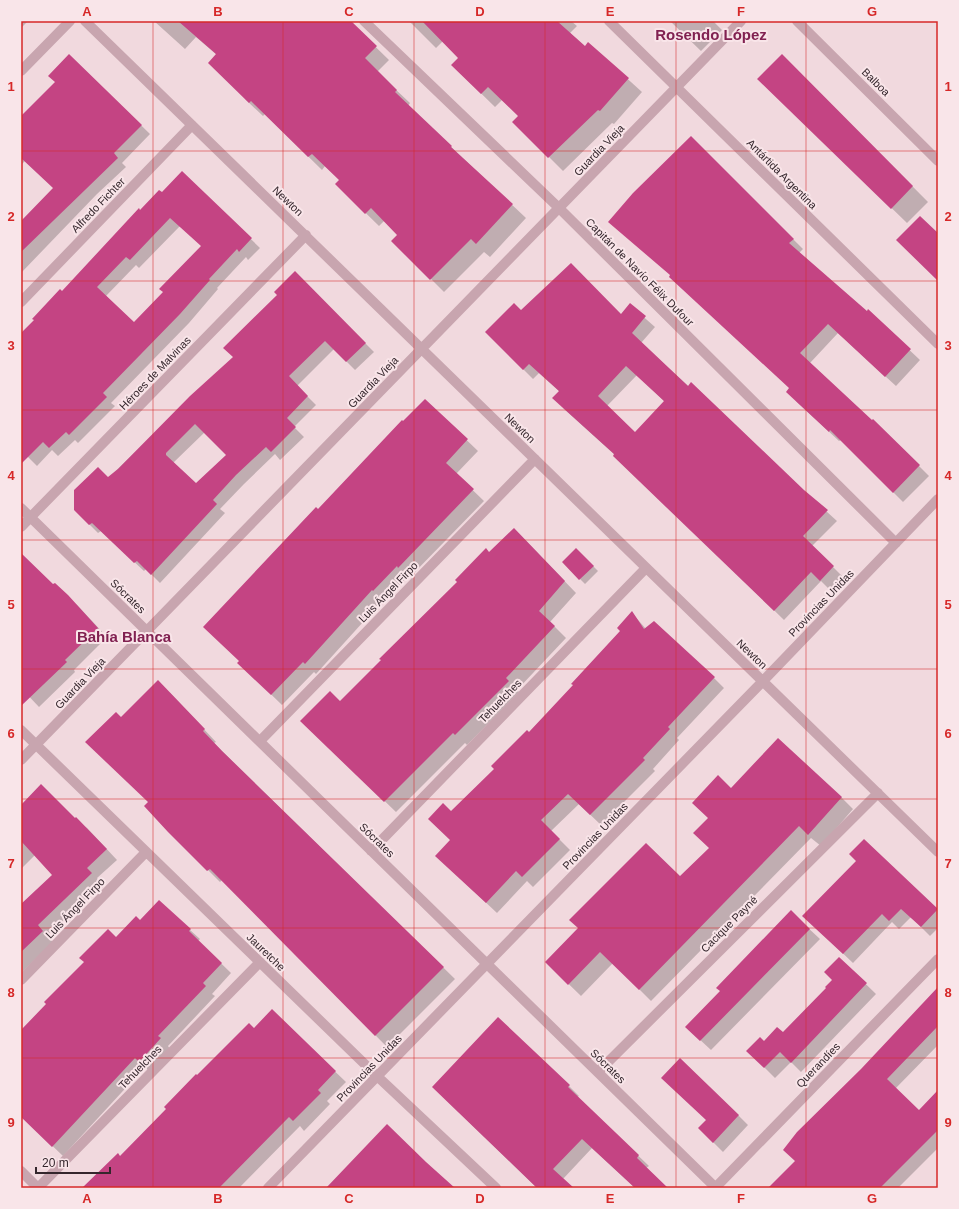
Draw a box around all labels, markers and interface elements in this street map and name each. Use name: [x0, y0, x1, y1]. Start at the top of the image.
text: A: [82, 4, 92, 19]
text: B: [213, 4, 223, 19]
text: C: [344, 4, 354, 19]
text: D: [475, 4, 485, 19]
text: E: [606, 4, 615, 19]
text: F: [737, 4, 745, 19]
text: G: [867, 4, 877, 19]
district label: Rosendo López: [655, 26, 767, 43]
street label: Balboa: [860, 66, 893, 99]
text: 1: [7, 79, 15, 94]
text: 1: [944, 79, 952, 94]
street label: Guardia Vieja: [572, 121, 627, 178]
street label: Antártida Argentina: [745, 137, 820, 212]
street label: Alfredo Fichter: [69, 175, 127, 235]
street label: Newton: [270, 184, 306, 218]
text: 2: [7, 209, 15, 224]
text: 2: [944, 209, 952, 224]
street label: Capitán de Navío Félix Dufour: [584, 216, 697, 329]
street label: Héroes de Malvinas: [117, 334, 193, 412]
text: 3: [7, 338, 15, 353]
text: 3: [944, 338, 952, 353]
street label: Guardia Vieja: [346, 353, 401, 410]
street label: Newton: [502, 411, 538, 445]
text: 4: [7, 468, 15, 483]
text: 4: [944, 468, 952, 483]
street label: Luis Ángel Firpo: [356, 559, 420, 625]
street label: Provincias Unidas: [786, 567, 856, 639]
street label: Sócrates: [108, 577, 148, 616]
text: 5: [7, 597, 15, 612]
text: 5: [944, 597, 952, 612]
district label: Bahía Blanca: [77, 628, 172, 645]
street label: Newton: [734, 637, 770, 671]
street label: Guardia Vieja: [53, 654, 108, 711]
street label: Tehuelches: [476, 676, 524, 725]
text: 6: [7, 726, 15, 741]
text: 6: [944, 726, 952, 741]
street label: Provincias Unidas: [560, 800, 630, 872]
street label: Sócrates: [357, 821, 397, 860]
text: 7: [7, 856, 15, 871]
text: 7: [944, 856, 952, 871]
street label: Luis Ángel Firpo: [43, 875, 107, 941]
street label: Cacique Payné: [698, 893, 760, 955]
street label: Jauretche: [244, 931, 288, 973]
text: 8: [7, 985, 15, 1000]
text: 8: [944, 985, 952, 1000]
street label: Provincias Unidas: [334, 1032, 404, 1104]
street label: Querandíes: [794, 1040, 843, 1090]
street label: Tehuelches: [116, 1042, 164, 1091]
street label: Sócrates: [588, 1047, 628, 1086]
text: 9: [7, 1115, 15, 1130]
text: 9: [944, 1115, 952, 1130]
scale bar: [36, 1149, 110, 1175]
text: 20 m: [42, 1156, 69, 1170]
text: A: [82, 1191, 92, 1206]
text: B: [213, 1191, 223, 1206]
text: C: [344, 1191, 354, 1206]
text: D: [475, 1191, 485, 1206]
text: E: [606, 1191, 615, 1206]
text: F: [737, 1191, 745, 1206]
text: G: [867, 1191, 877, 1206]

